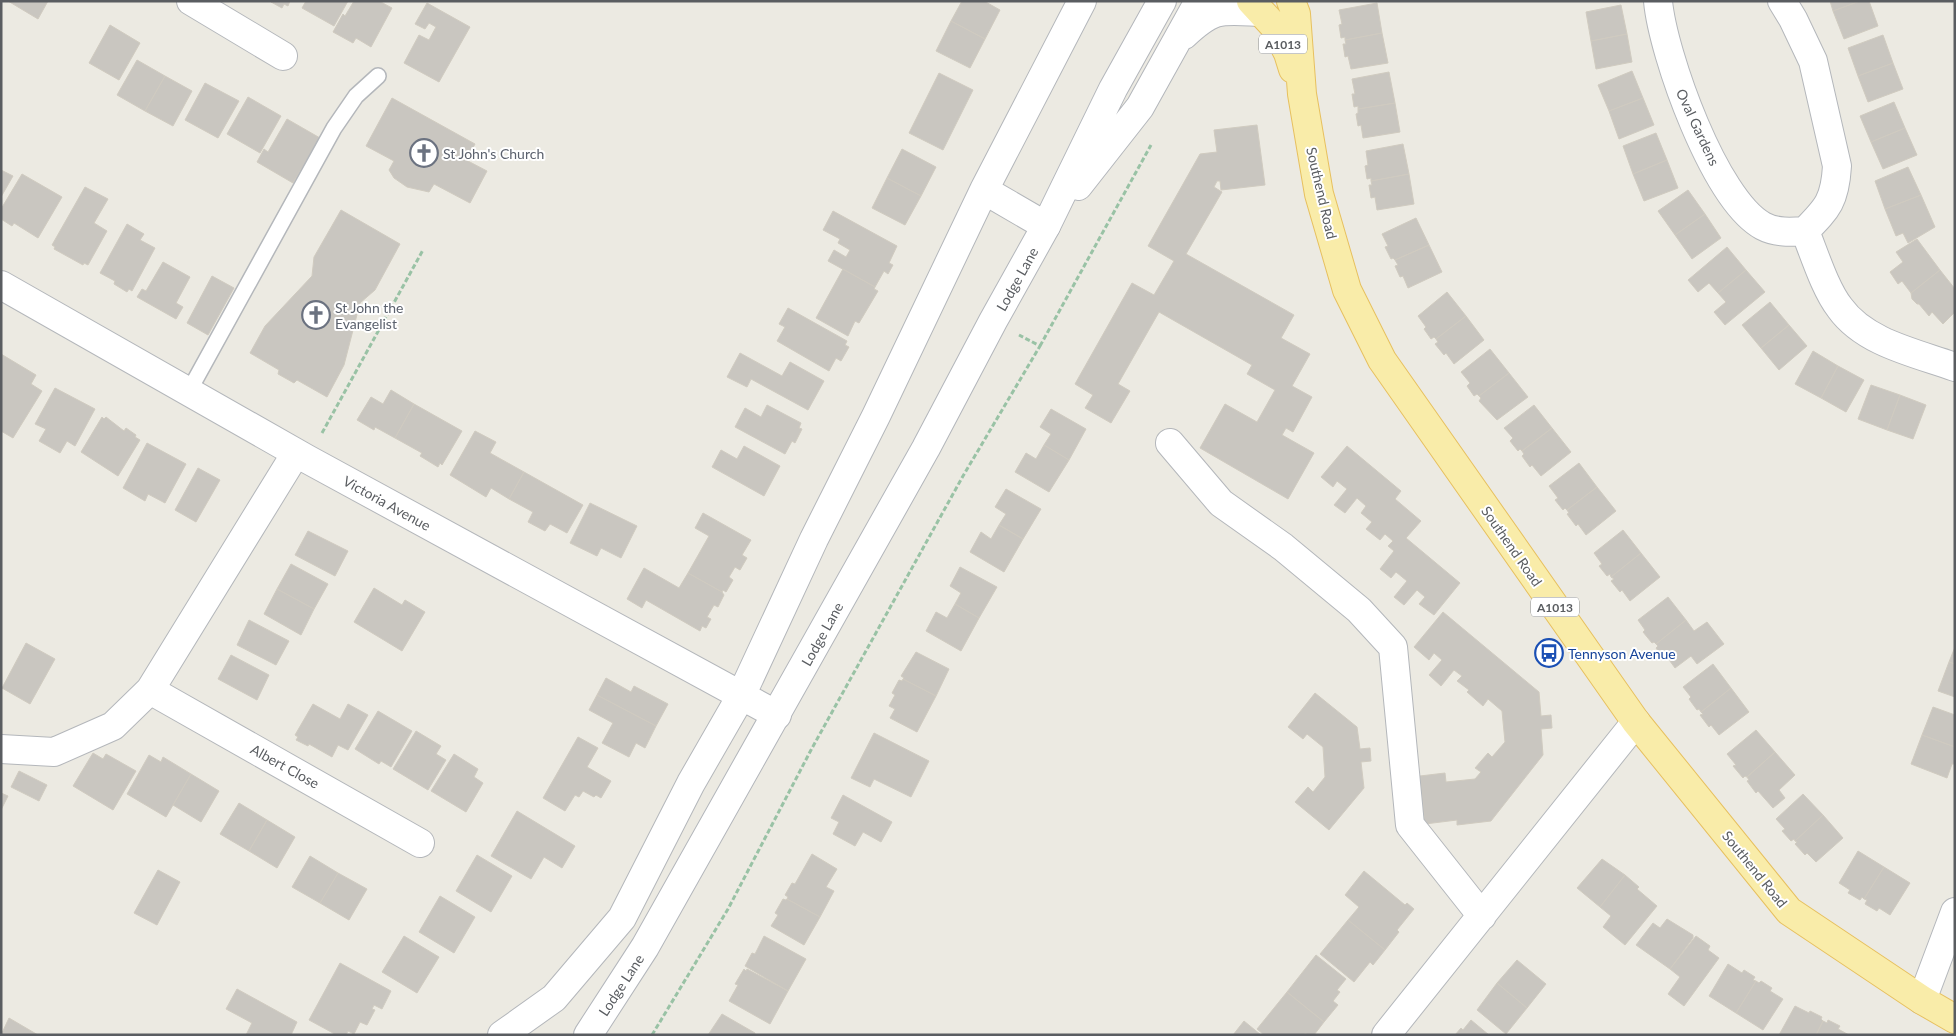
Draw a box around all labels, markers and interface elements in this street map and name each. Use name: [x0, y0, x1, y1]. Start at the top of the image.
road number: A1013: [1259, 34, 1307, 54]
street label: Oval Gardens: [1673, 86, 1723, 168]
church icon: St John's Church: [409, 138, 439, 168]
place label: St John's Church: [443, 145, 544, 162]
street label: Southend Road: [1303, 145, 1341, 241]
street label: Lodge Lane: [993, 244, 1041, 314]
place label: St John the Evangelist: [335, 299, 404, 332]
church icon: St John the Evangelist: [301, 300, 331, 330]
street label: Victoria Avenue: [340, 472, 434, 534]
street label: Southend Road: [1478, 503, 1546, 589]
road number: A1013: [1531, 598, 1579, 616]
street label: Lodge Lane: [798, 599, 846, 669]
bus stop icon: Tennyson Avenue: [1534, 638, 1564, 668]
place label: Tennyson Avenue: [1568, 645, 1676, 662]
street label: Albert Close: [248, 740, 322, 792]
street label: Southend Road: [1719, 827, 1791, 911]
street label: Lodge Lane: [595, 951, 647, 1019]

